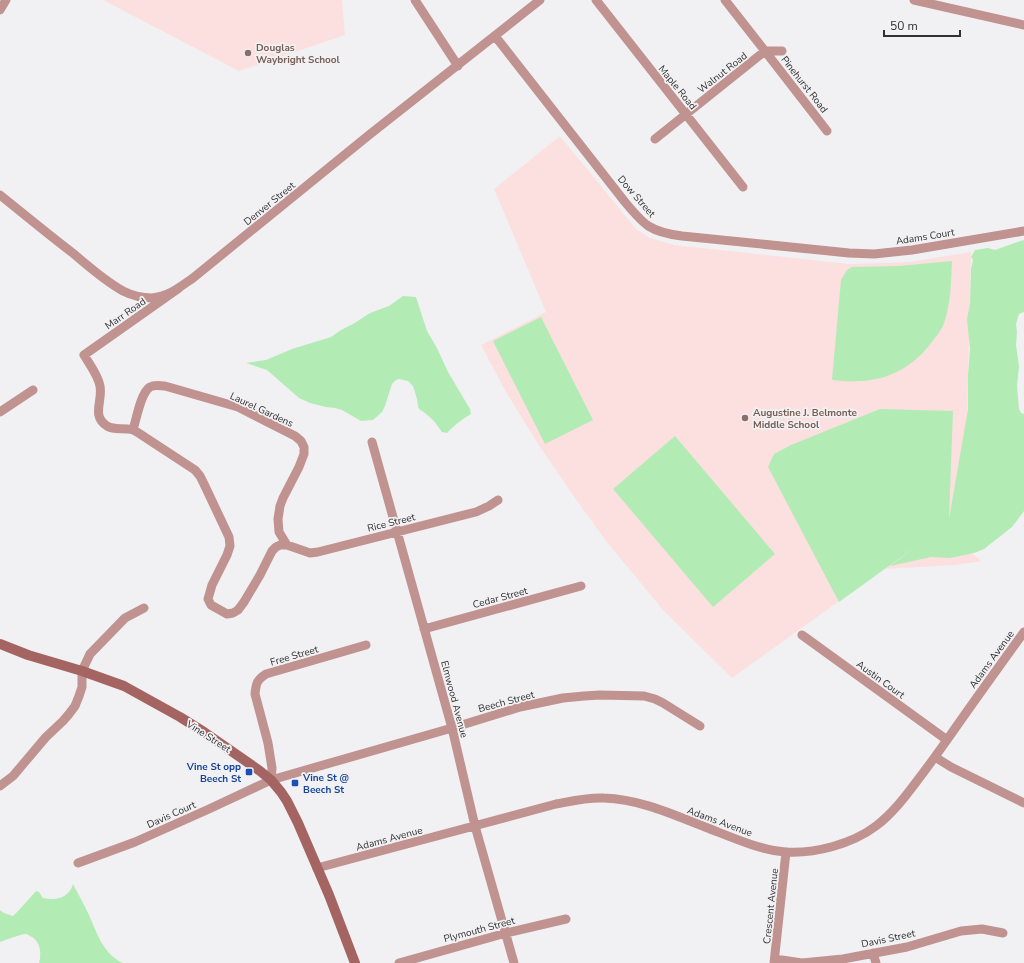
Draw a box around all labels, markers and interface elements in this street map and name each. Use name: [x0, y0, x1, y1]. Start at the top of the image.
scale bar: [884, 12, 960, 38]
text: 50 m: [890, 18, 918, 34]
place label: Douglas Waybright School: [256, 41, 341, 67]
marker: Douglas Waybright School: [243, 48, 253, 58]
street label: Walnut Road: [695, 49, 750, 97]
street label: Pinehurst Road: [778, 53, 831, 116]
street label: Maple Road: [655, 62, 700, 113]
street label: Dow Street: [614, 173, 659, 221]
street label: Denver Street: [241, 178, 299, 229]
street label: Adams Court: [895, 225, 956, 249]
street label: Marr Road: [102, 295, 149, 333]
street label: Laurel Gardens: [228, 389, 296, 431]
place label: Augustine J. Belmonte Middle School: [753, 406, 857, 432]
marker: Augustine J. Belmonte Middle School: [740, 413, 750, 423]
street label: Rice Street: [366, 510, 417, 536]
street label: Cedar Street: [471, 584, 530, 612]
street label: Adams Avenue: [966, 628, 1018, 691]
street label: Free Street: [269, 642, 320, 669]
street label: Austin Court: [853, 658, 908, 702]
street label: Elmwood Avenue: [437, 659, 471, 739]
street label: Beech Street: [477, 688, 536, 716]
street label: Vine Street: [183, 717, 234, 757]
place label: Vine St opp Beech St: [186, 760, 241, 786]
marker: Vine St opp Beech St: [244, 767, 254, 777]
place label: Vine St @ Beech St: [302, 771, 349, 797]
marker: Vine St @ Beech St: [290, 778, 300, 788]
street label: Davis Court: [145, 798, 199, 832]
street label: Adams Avenue: [685, 804, 754, 840]
street label: Adams Avenue: [354, 823, 424, 855]
street label: Crescent Avenue: [760, 868, 782, 945]
street label: Plymouth Street: [442, 914, 517, 946]
street label: Davis Street: [860, 926, 917, 952]

